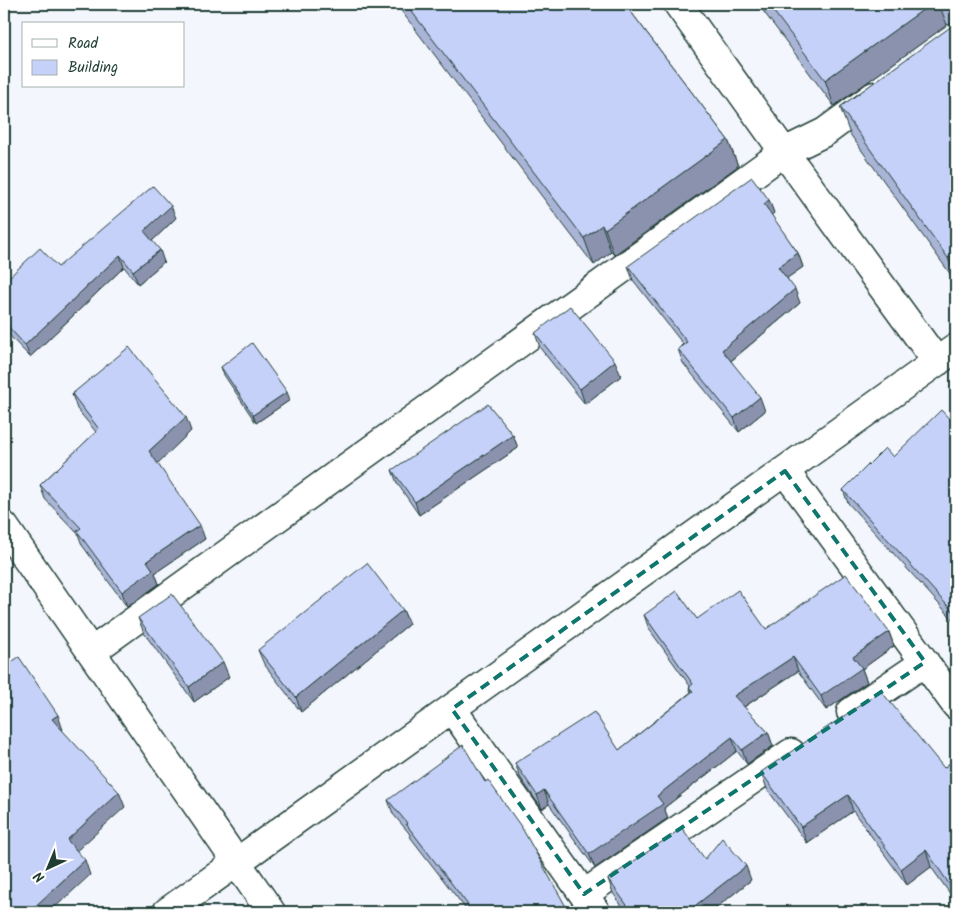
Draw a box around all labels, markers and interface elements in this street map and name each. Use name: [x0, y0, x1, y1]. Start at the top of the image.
legend: [22, 22, 185, 88]
text: Road: [68, 32, 99, 56]
text: Building: [68, 56, 118, 80]
north arrow: [22, 844, 72, 894]
text: N: [29, 866, 50, 888]

